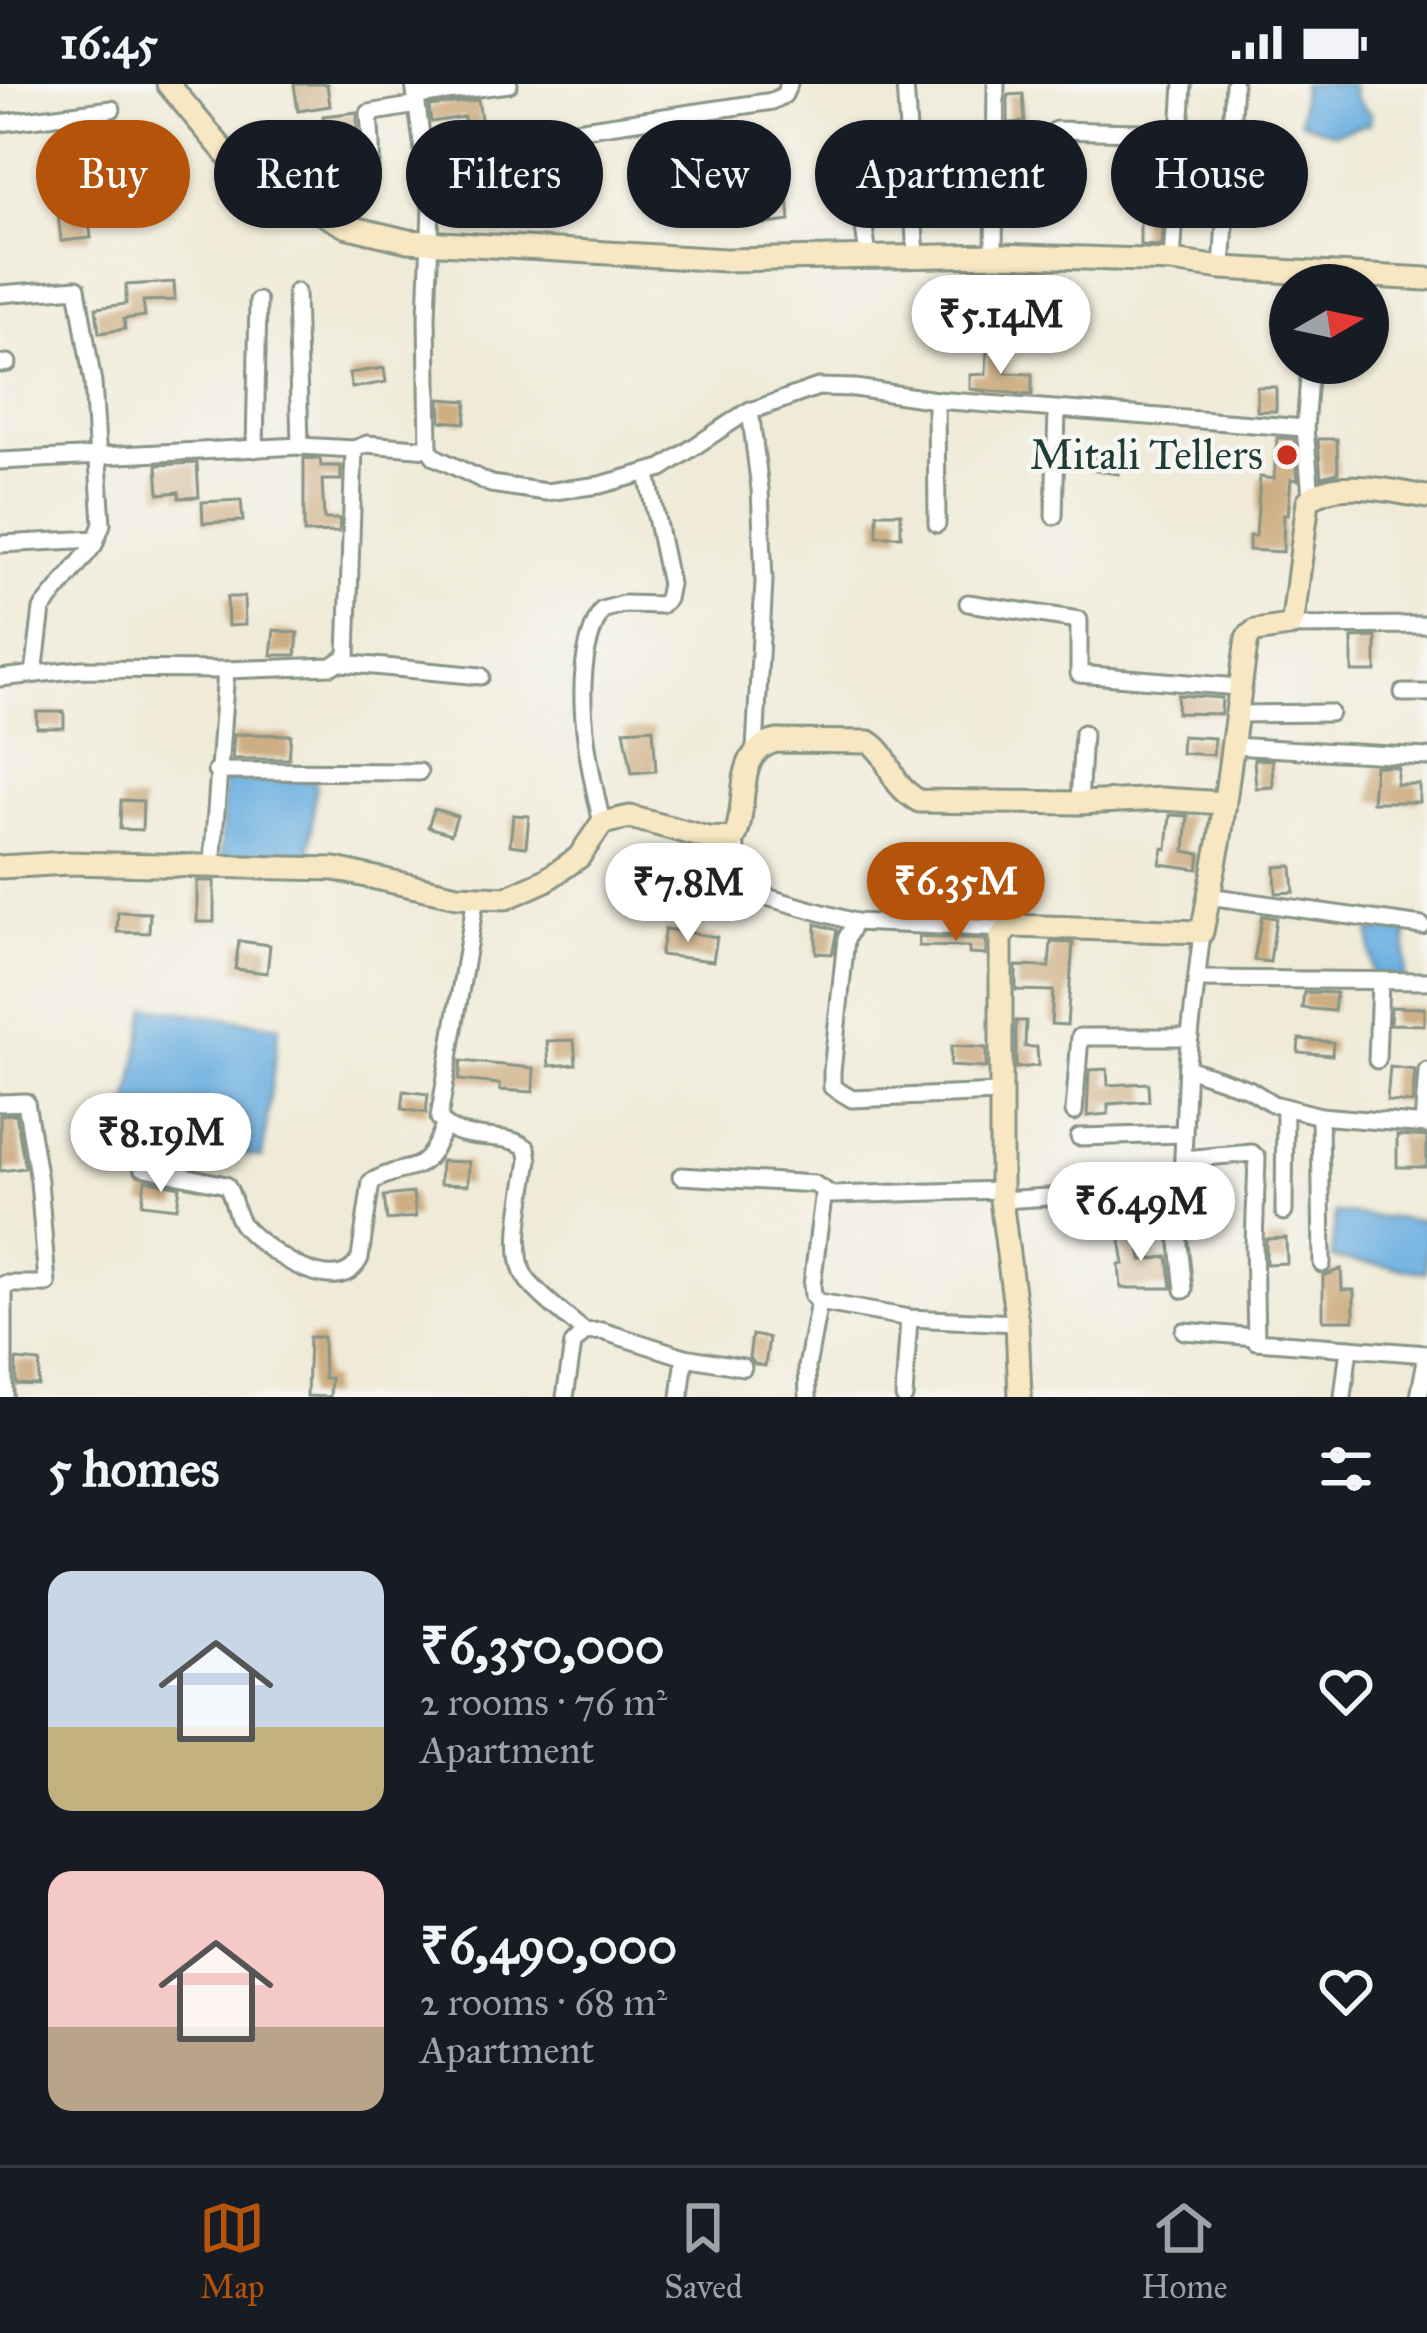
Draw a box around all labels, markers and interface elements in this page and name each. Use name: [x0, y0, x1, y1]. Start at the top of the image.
text: 16:45: [60, 15, 158, 70]
chip: Buy: [36, 120, 190, 228]
chip: Rent: [214, 120, 382, 228]
chip: Filters: [406, 120, 603, 228]
chip: New: [627, 120, 791, 228]
chip: Apartment: [815, 120, 1087, 228]
chip: House: [1111, 120, 1308, 228]
north arrow: [1269, 264, 1389, 384]
map controls: [1269, 264, 1389, 384]
pin: ₹5.14M: [903, 275, 1099, 377]
text: ₹5.14M: [939, 290, 1063, 338]
place label: Mitali Tellers: [1030, 429, 1263, 481]
marker: Mitali Tellers: [1274, 442, 1300, 468]
pin: ₹6.35M: [858, 842, 1054, 944]
pin: ₹7.8M: [604, 843, 772, 945]
text: ₹6.35M: [894, 857, 1018, 905]
text: ₹7.8M: [632, 858, 744, 906]
pin: ₹8.19M: [63, 1093, 259, 1195]
text: ₹8.19M: [97, 1108, 225, 1156]
pin: ₹6.49M: [1043, 1162, 1239, 1264]
text: ₹6.49M: [1074, 1177, 1208, 1225]
icon: filters: [1313, 1436, 1379, 1502]
text: 5 homes: [48, 1438, 219, 1500]
text: ₹6,350,000: [420, 1615, 665, 1677]
icon: home: [144, 1619, 288, 1763]
icon: heart: [1313, 1658, 1379, 1724]
text: 2 rooms · 76 m²: [420, 1678, 667, 1726]
text: Apartment: [420, 1726, 594, 1774]
text: ₹6,490,000: [420, 1915, 677, 1977]
icon: home: [144, 1919, 288, 2063]
icon: heart: [1313, 1958, 1379, 2024]
text: 2 rooms · 68 m²: [420, 1978, 667, 2026]
text: Apartment: [420, 2026, 594, 2074]
tab: Map: [199, 2195, 265, 2307]
tab: Saved: [664, 2195, 743, 2307]
tab: Home: [1141, 2195, 1228, 2307]

